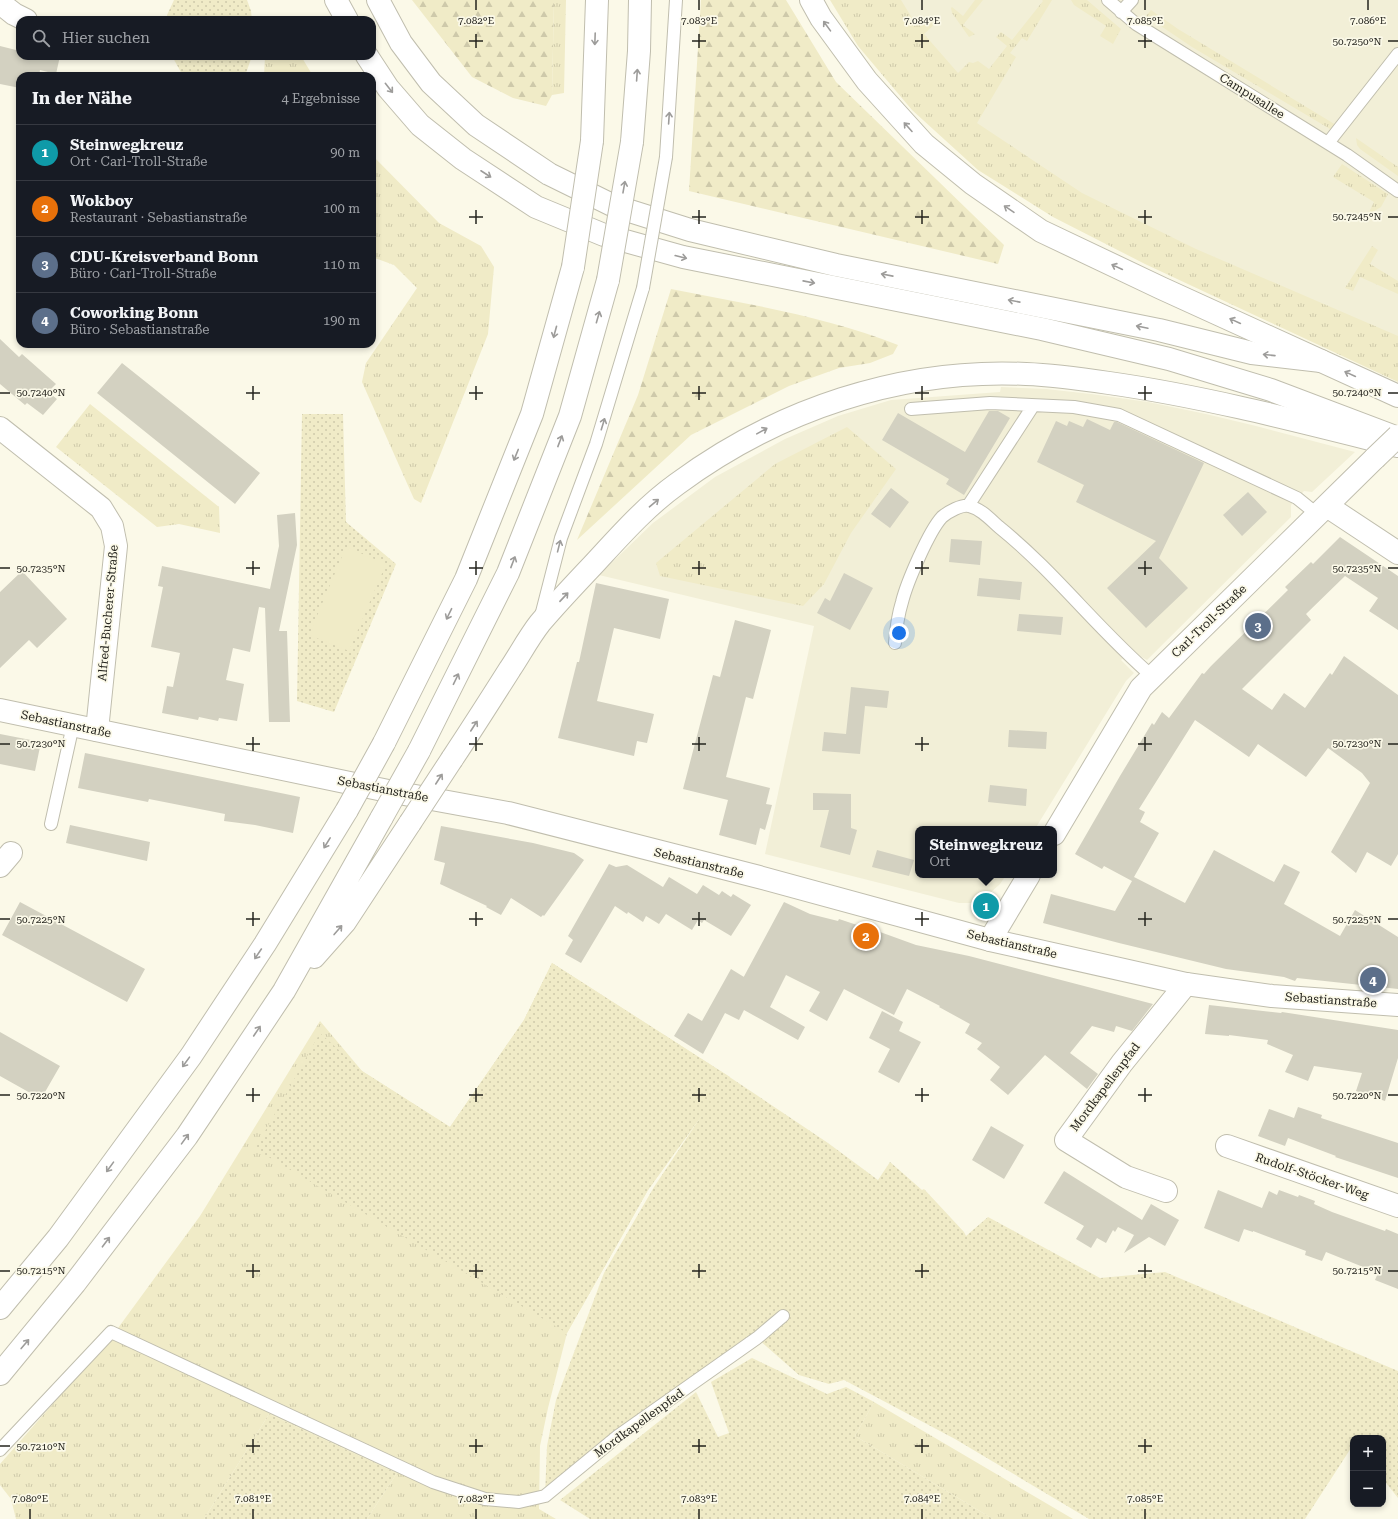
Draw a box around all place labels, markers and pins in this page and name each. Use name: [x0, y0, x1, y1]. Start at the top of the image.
pin: 3: [1245, 611, 1271, 641]
pin: 1: [973, 891, 999, 921]
pin: 2: [853, 921, 879, 951]
pin: 4: [1360, 965, 1386, 995]

